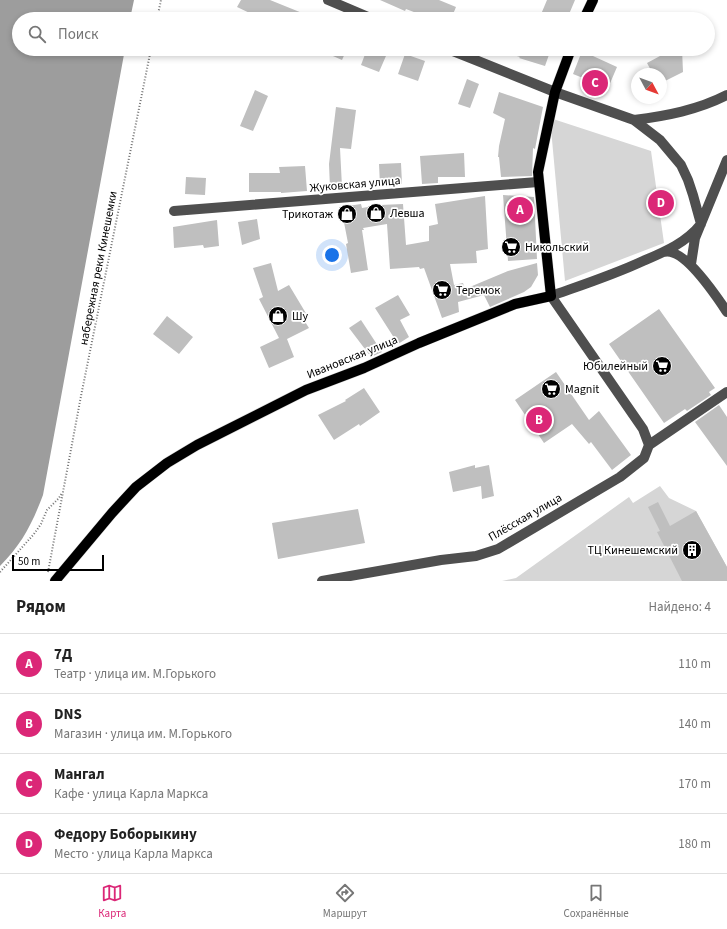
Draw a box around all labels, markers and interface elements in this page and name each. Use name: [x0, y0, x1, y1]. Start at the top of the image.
search box: [12, 12, 715, 56]
icon: search: [26, 23, 48, 45]
text: Поиск: [58, 24, 99, 45]
pin: C: [582, 68, 608, 98]
north arrow: [631, 68, 667, 104]
street label: Жуковская улица: [309, 172, 401, 197]
pin: D: [648, 188, 674, 218]
street label: набережная реки Кинешемки: [75, 189, 122, 347]
pin: A: [507, 195, 533, 225]
shop icon: Левша: [365, 202, 387, 224]
shop icon: Трикотаж: [336, 203, 358, 225]
place label: Левша: [390, 205, 425, 222]
place label: Трикотаж: [282, 206, 334, 223]
supermarket icon: Никольский: [500, 236, 522, 258]
place label: Никольский: [525, 239, 589, 256]
your location: [322, 245, 342, 265]
supermarket icon: Теремок: [431, 279, 453, 301]
place label: Теремок: [456, 282, 500, 299]
shop icon: Шу: [267, 305, 289, 327]
place label: Шу: [292, 308, 309, 325]
street label: Ивановская улица: [304, 331, 400, 383]
supermarket icon: Юбилейный: [651, 355, 673, 377]
place label: Юбилейный: [583, 358, 648, 375]
supermarket icon: Magnit: [540, 378, 562, 400]
place label: Magnit: [565, 381, 599, 398]
pin: B: [526, 405, 552, 435]
street label: Плёсская улица: [485, 489, 565, 545]
building icon: ТЦ Кинешемский: [681, 539, 703, 561]
place label: ТЦ Кинешемский: [588, 542, 678, 559]
scale bar: [12, 553, 104, 572]
text: 50 m: [18, 554, 40, 569]
text: Рядом: [16, 595, 66, 619]
text: Найдено: 4: [649, 598, 711, 616]
text: 7Д: [54, 644, 72, 665]
text: A: [25, 655, 33, 673]
text: 110 m: [678, 655, 711, 673]
text: Театр · улица им. М.Горького: [54, 665, 216, 683]
text: DNS: [54, 704, 82, 725]
text: B: [25, 715, 33, 733]
text: 140 m: [678, 715, 711, 733]
text: Магазин · улица им. М.Горького: [54, 725, 232, 743]
text: Мангал: [54, 764, 104, 785]
text: C: [25, 775, 33, 793]
text: 170 m: [678, 775, 711, 793]
text: Кафе · улица Карла Маркса: [54, 785, 208, 803]
text: Федору Боборыкину: [54, 824, 197, 845]
text: D: [25, 835, 33, 853]
text: 180 m: [678, 835, 711, 853]
text: Место · улица Карла Маркса: [54, 845, 213, 863]
tab: Карта: [98, 882, 126, 921]
tab: Маршрут: [323, 882, 367, 921]
tab: Сохранённые: [563, 882, 629, 921]

